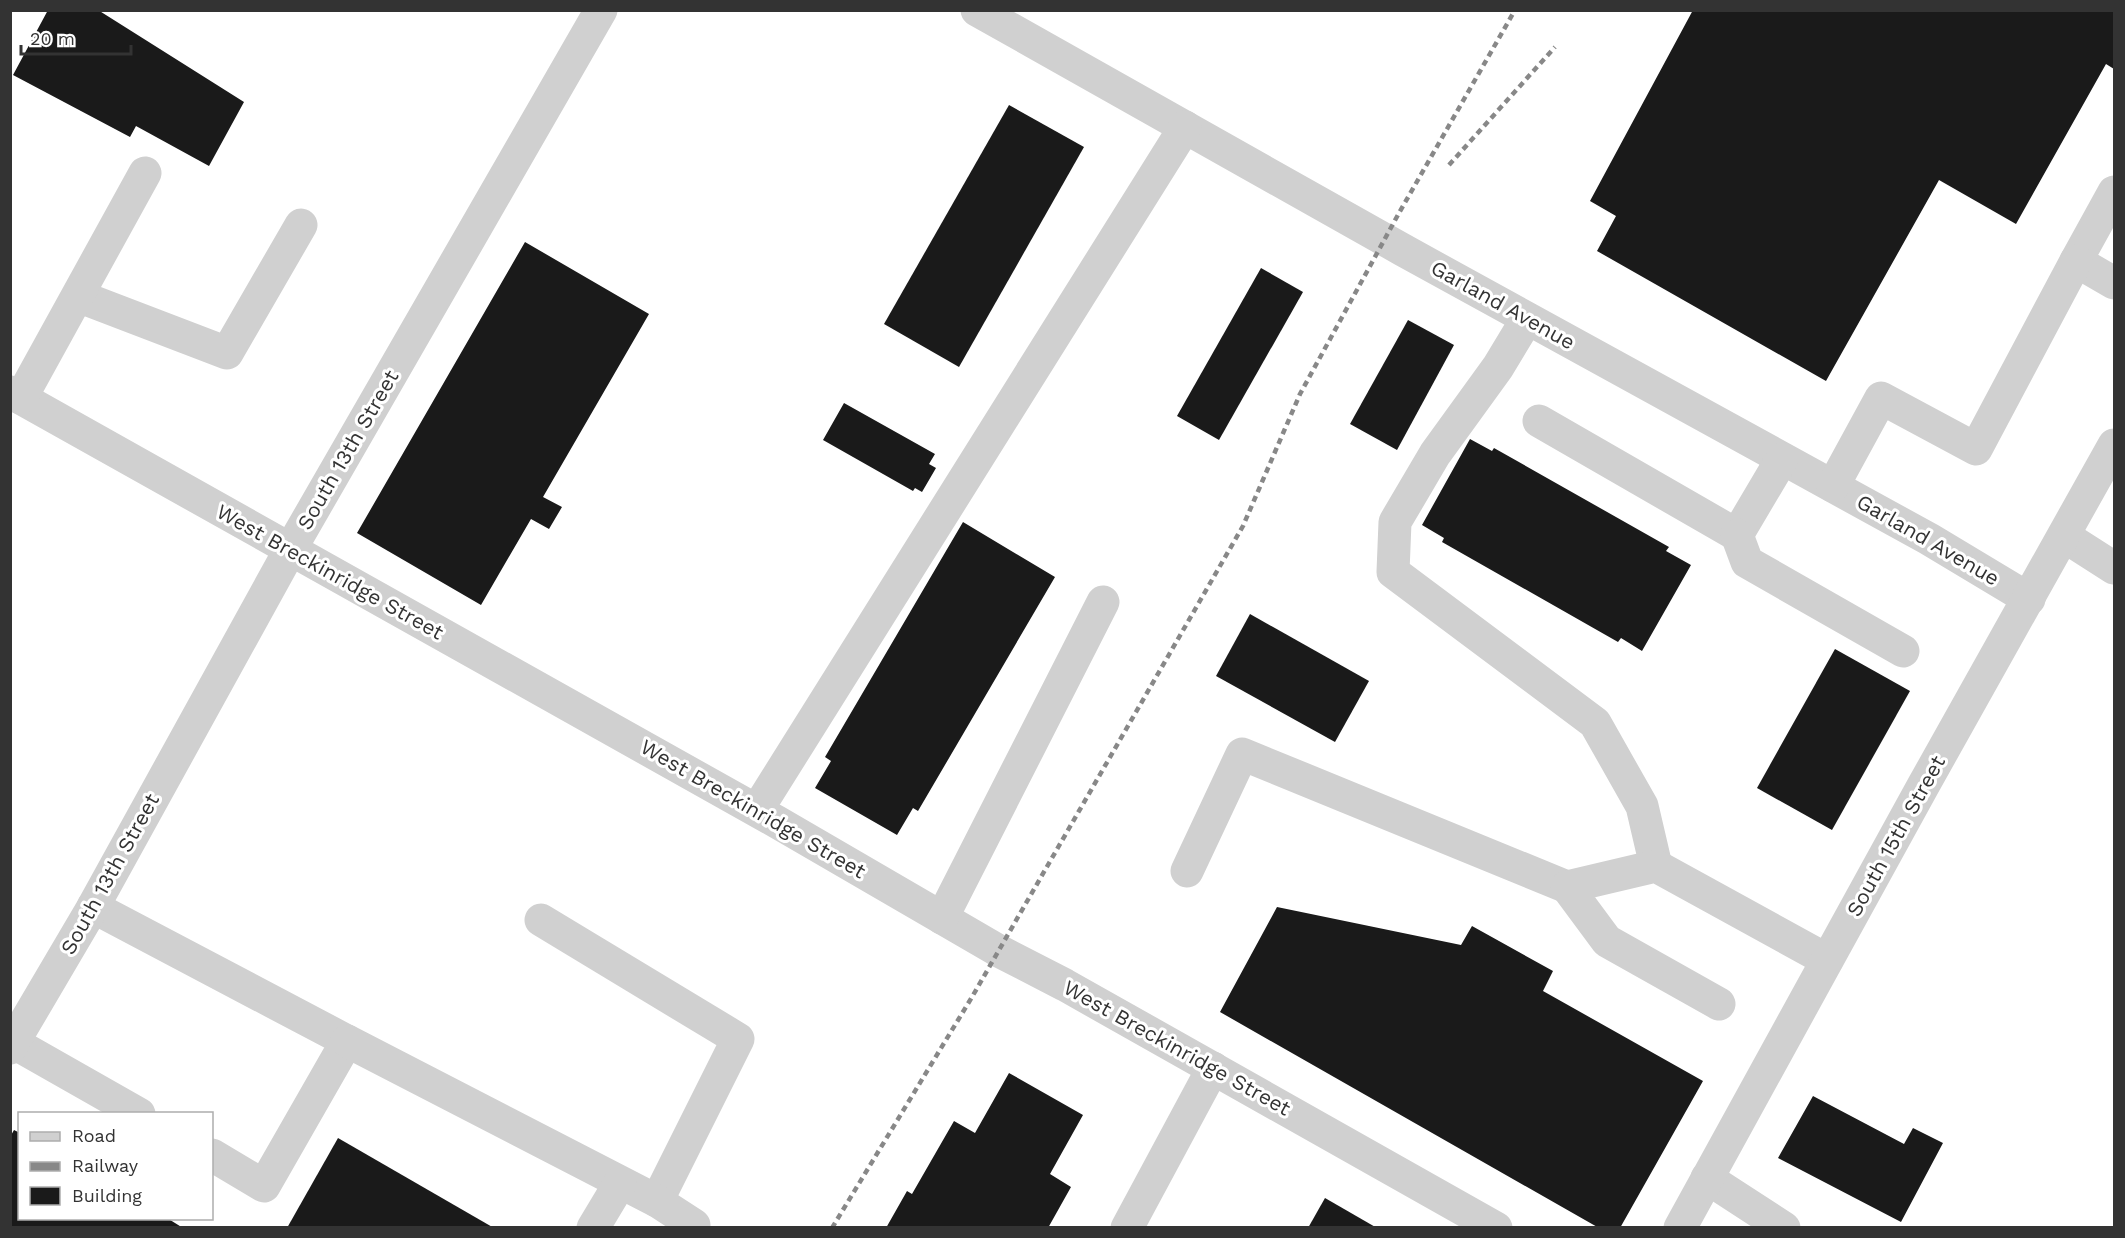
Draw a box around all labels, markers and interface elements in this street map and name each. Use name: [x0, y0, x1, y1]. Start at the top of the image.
scale bar: [21, 18, 130, 56]
text: 20 m: [30, 28, 75, 49]
street label: Garland Avenue: [1427, 255, 1580, 354]
street label: South 13th Street: [292, 365, 404, 534]
street label: Garland Avenue: [1852, 489, 2004, 591]
street label: West Breckinridge Street: [212, 499, 448, 645]
street label: West Breckinridge Street: [636, 734, 870, 883]
street label: South 15th Street: [1841, 751, 1950, 921]
street label: South 13th Street: [55, 789, 164, 959]
street label: West Breckinridge Street: [1059, 975, 1295, 1121]
legend: [18, 1112, 213, 1220]
text: Road: [72, 1125, 116, 1146]
text: Railway: [72, 1155, 139, 1176]
text: Building: [72, 1185, 142, 1206]

